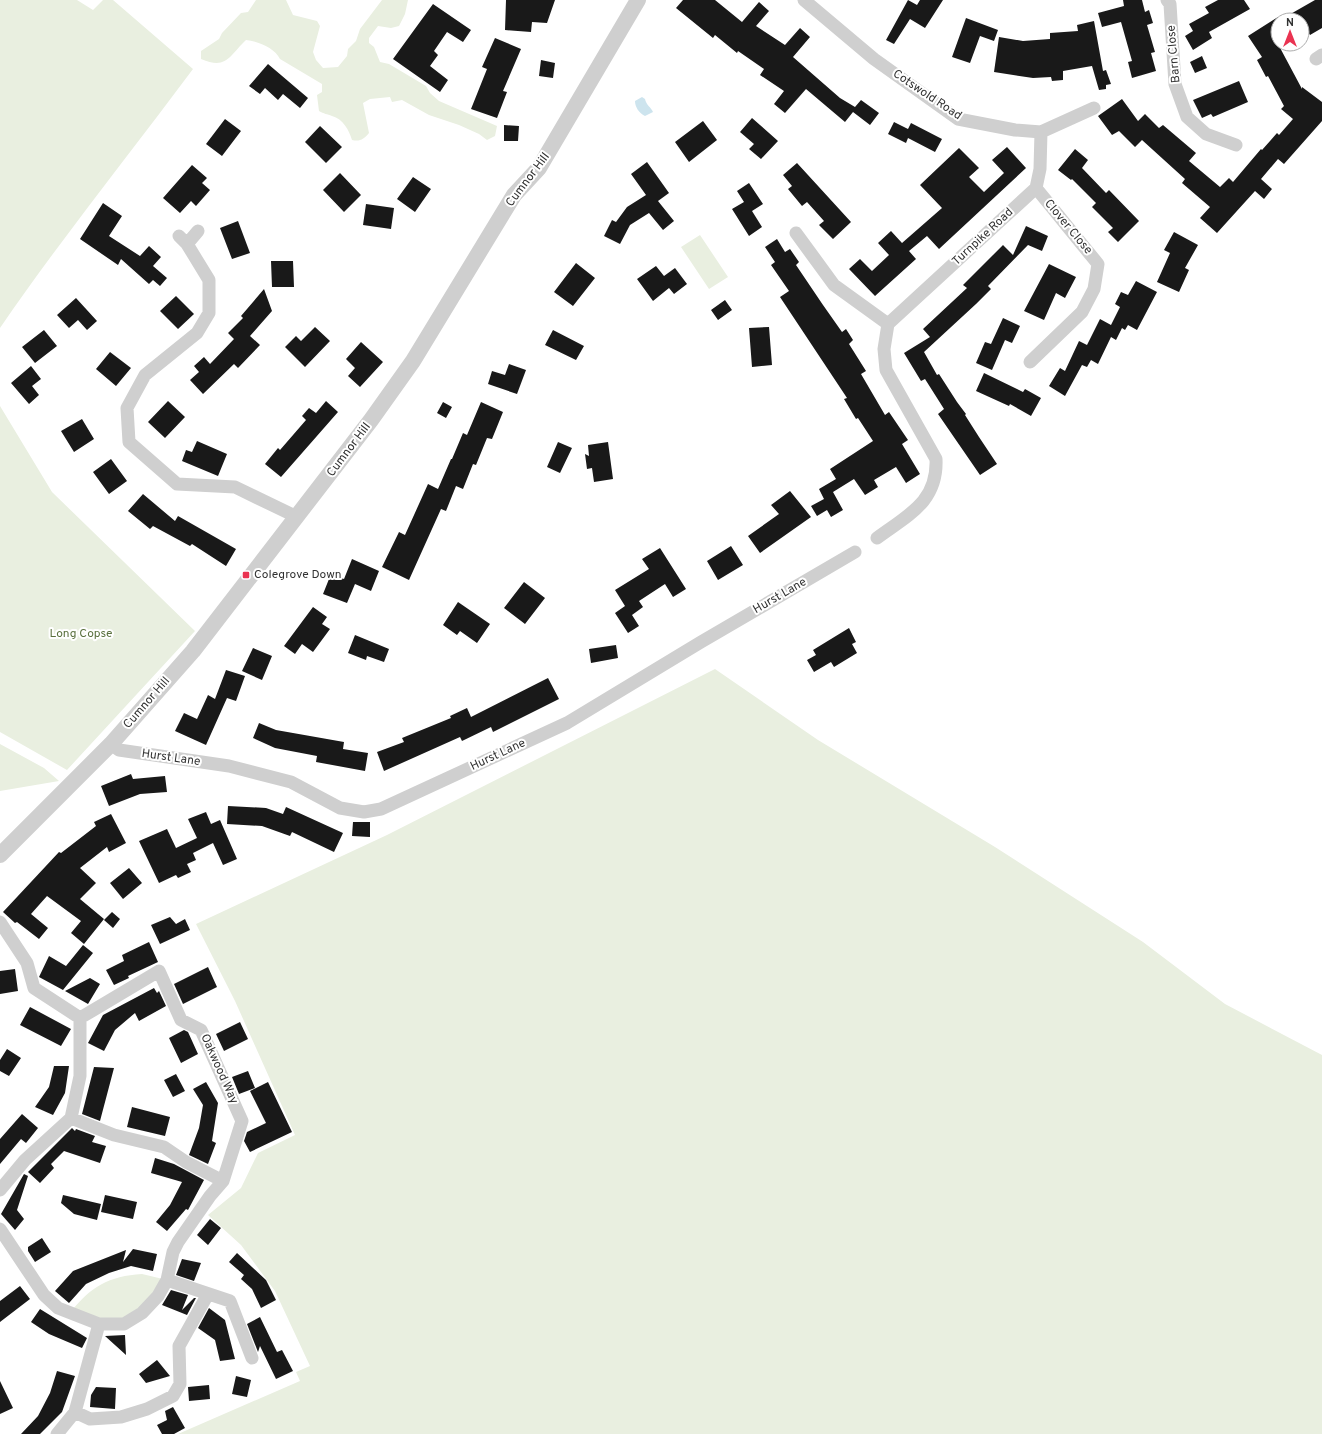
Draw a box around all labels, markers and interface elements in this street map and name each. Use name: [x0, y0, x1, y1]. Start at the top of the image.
north arrow: [1270, 12, 1310, 52]
text: N: [1286, 16, 1294, 30]
street label: Barn Close: [1163, 24, 1185, 84]
street label: Cotswold Road: [889, 66, 965, 124]
street label: Cumnor Hill: [502, 150, 554, 210]
street label: Clover Close: [1040, 196, 1096, 258]
street label: Turnpike Road: [949, 205, 1017, 269]
street label: Cumnor Hill: [323, 420, 375, 480]
place label: Colegrove Down: [254, 567, 342, 583]
marker: Colegrove Down: [241, 570, 251, 580]
street label: Hurst Lane: [750, 574, 810, 618]
park label: Long Copse: [50, 626, 112, 642]
street label: Cumnor Hill: [120, 674, 174, 732]
street label: Hurst Lane: [468, 735, 528, 775]
street label: Hurst Lane: [141, 746, 201, 770]
street label: Oakwood Way: [196, 1031, 242, 1107]

